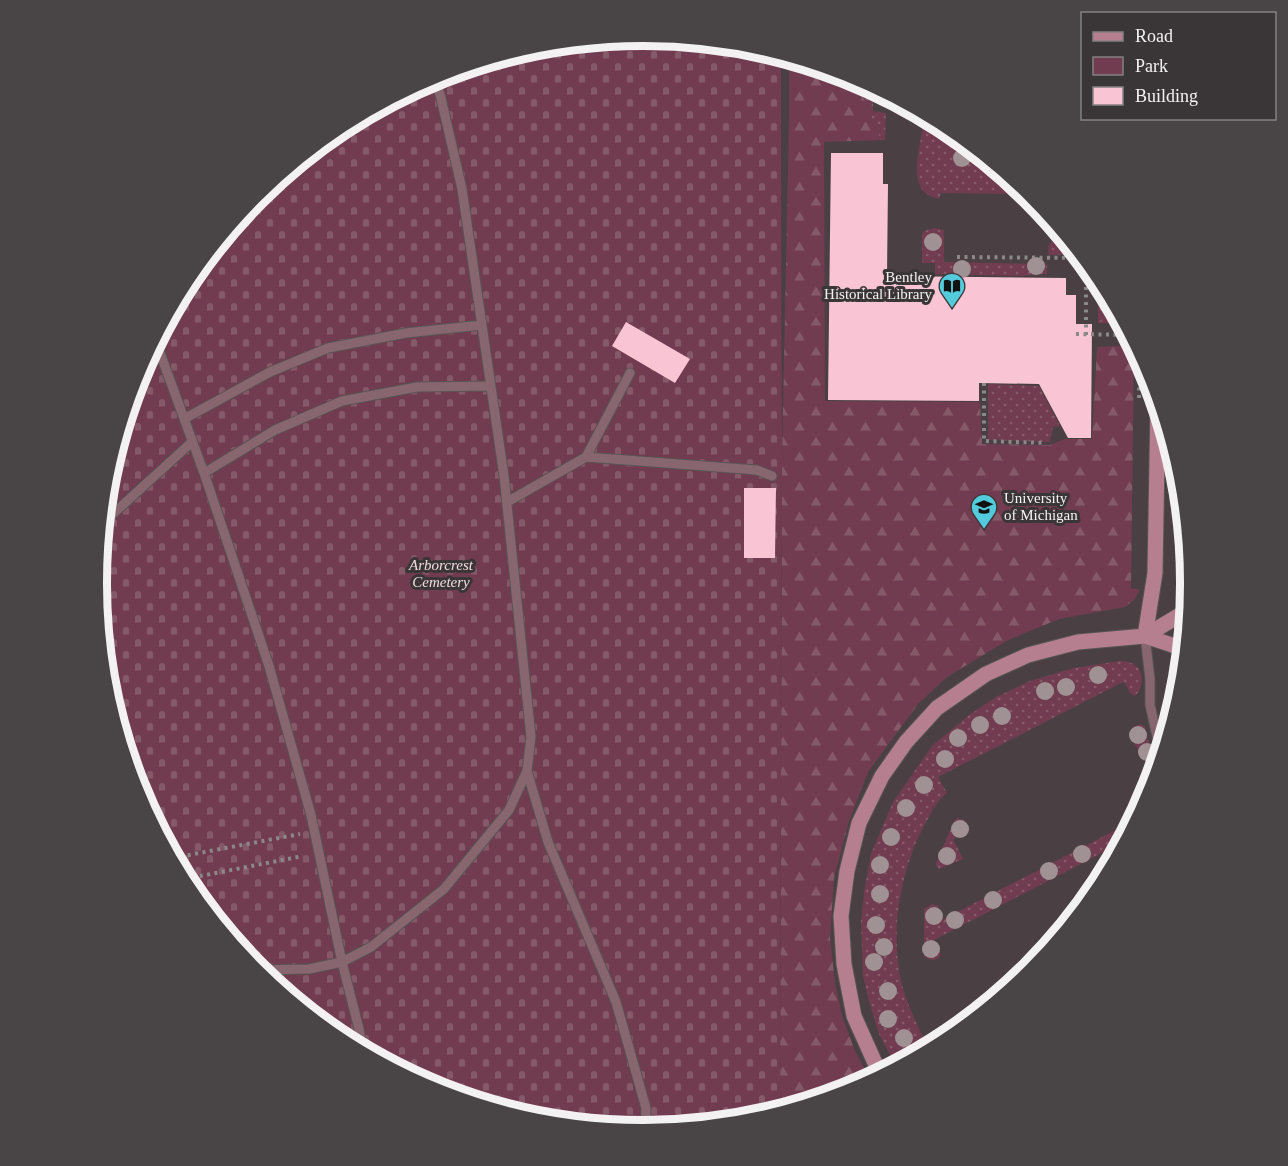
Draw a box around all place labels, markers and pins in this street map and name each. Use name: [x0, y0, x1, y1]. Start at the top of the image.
place label: Bentley Historical Library: [824, 269, 932, 302]
library icon: Bentley Historical Library: [937, 271, 967, 309]
place label: University of Michigan: [1004, 490, 1078, 523]
school or university icon: University of Michigan: [969, 492, 999, 530]

